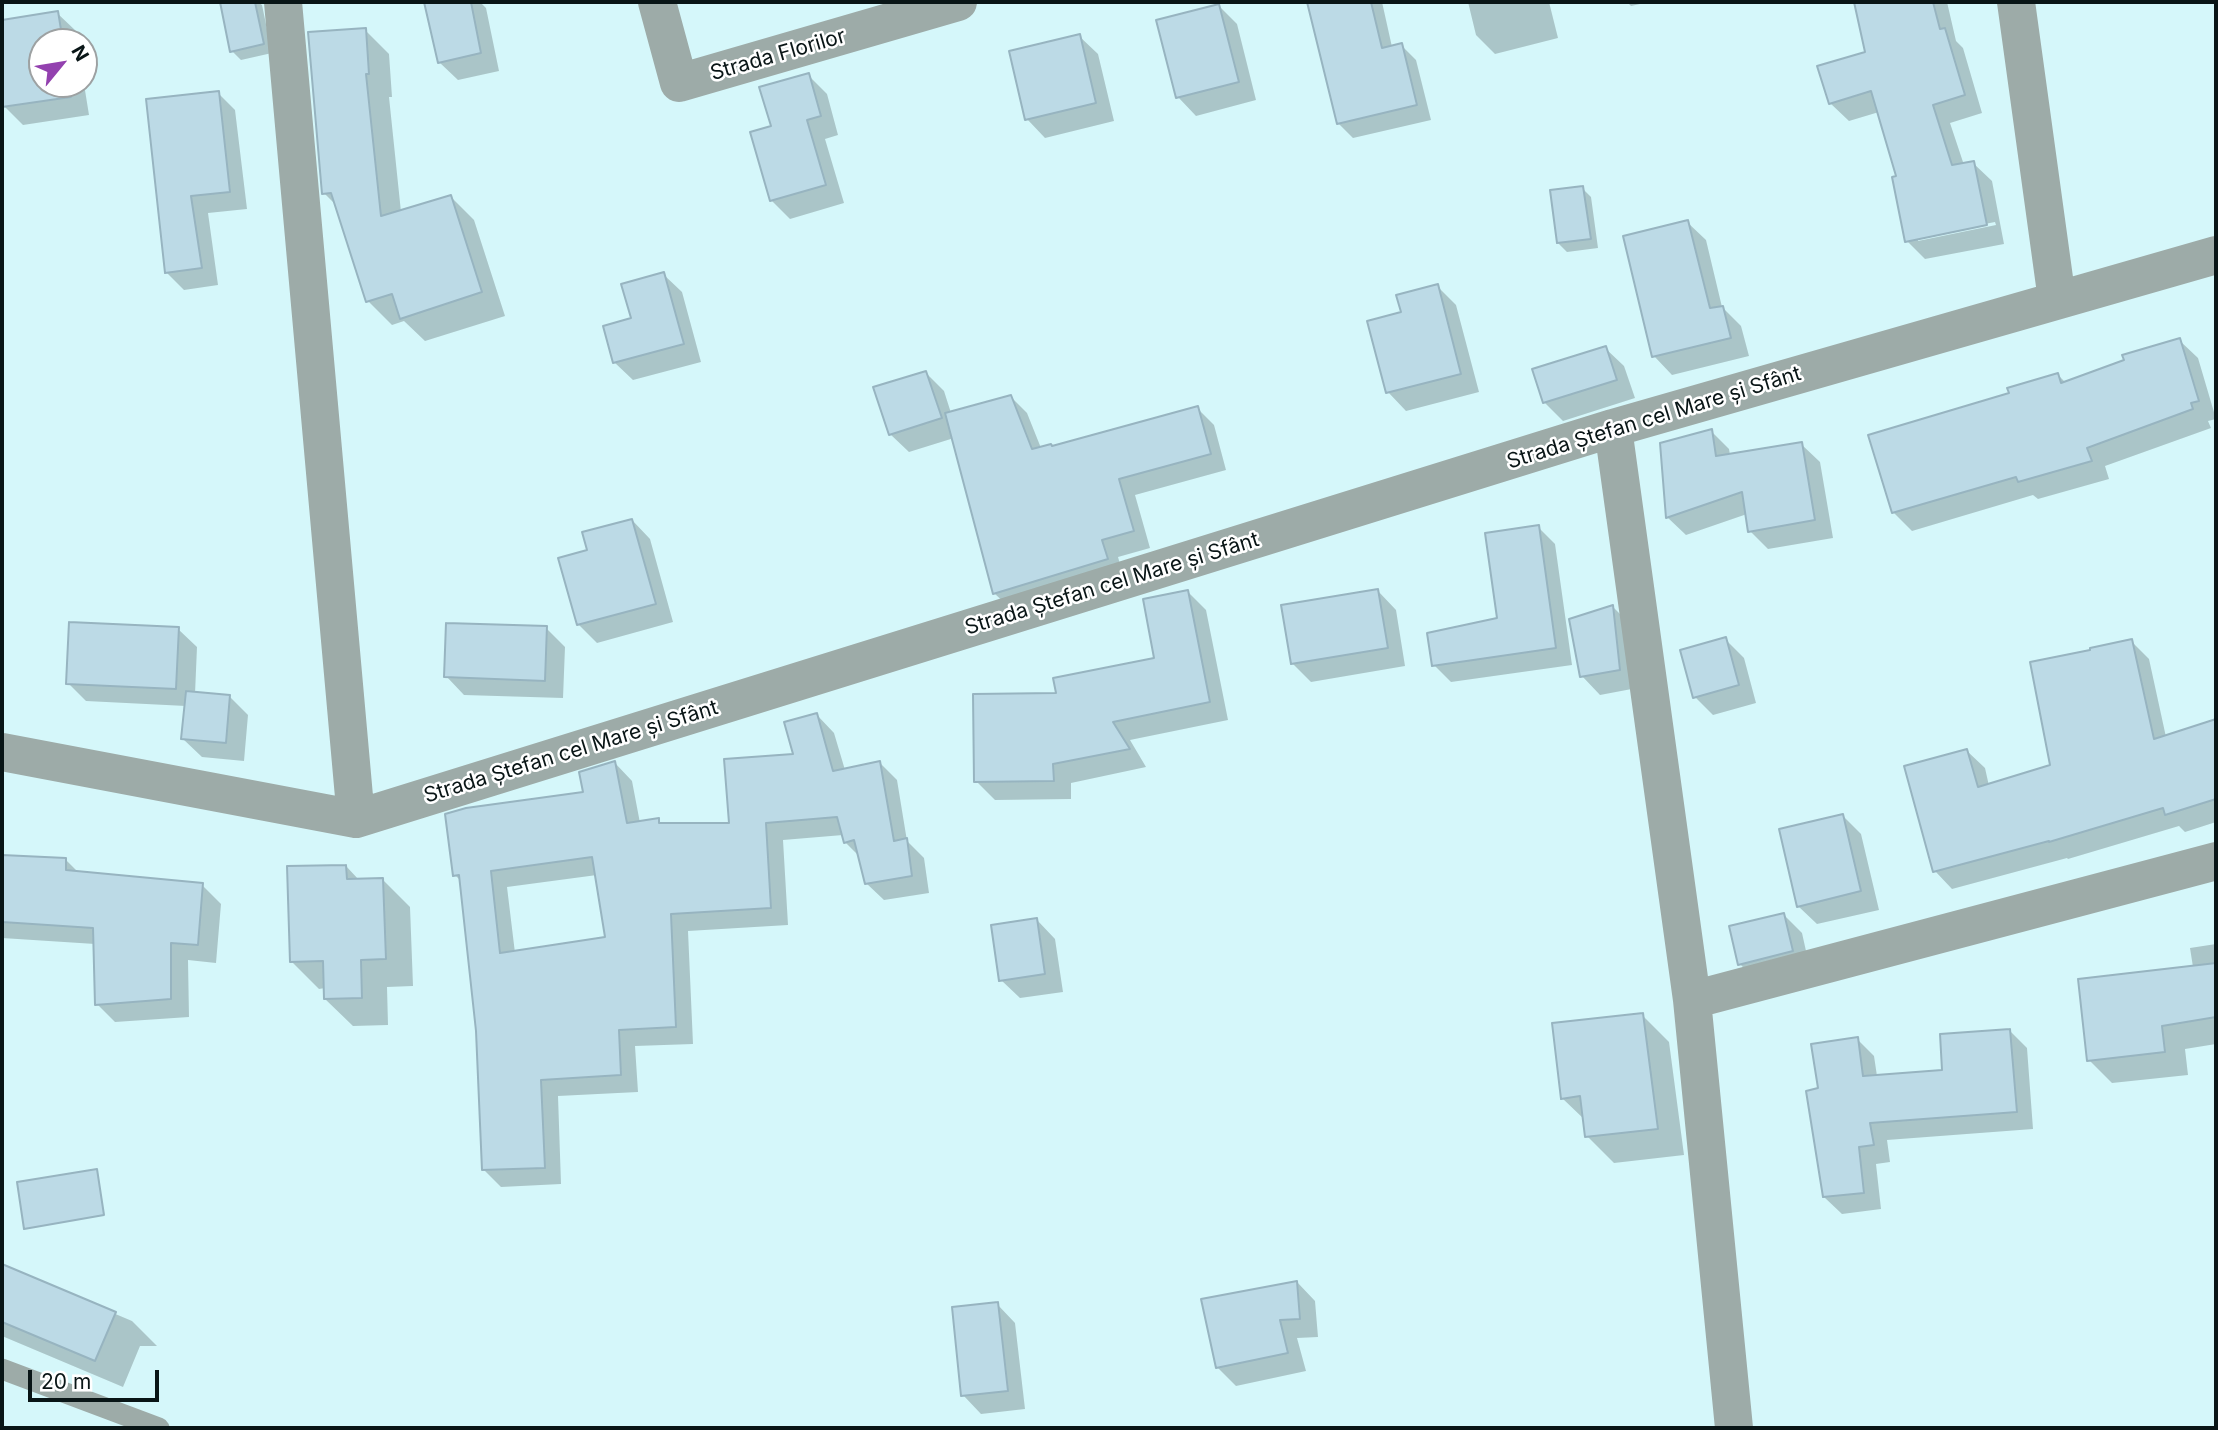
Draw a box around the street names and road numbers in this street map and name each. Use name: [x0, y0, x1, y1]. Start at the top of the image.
street label: Strada Florilor: [707, 24, 849, 86]
street label: Strada Ștefan cel Mare și Sfânt: [1504, 361, 1804, 475]
street label: Strada Ștefan cel Mare și Sfânt: [962, 527, 1262, 641]
street label: Strada Ștefan cel Mare și Sfânt: [421, 695, 721, 809]

